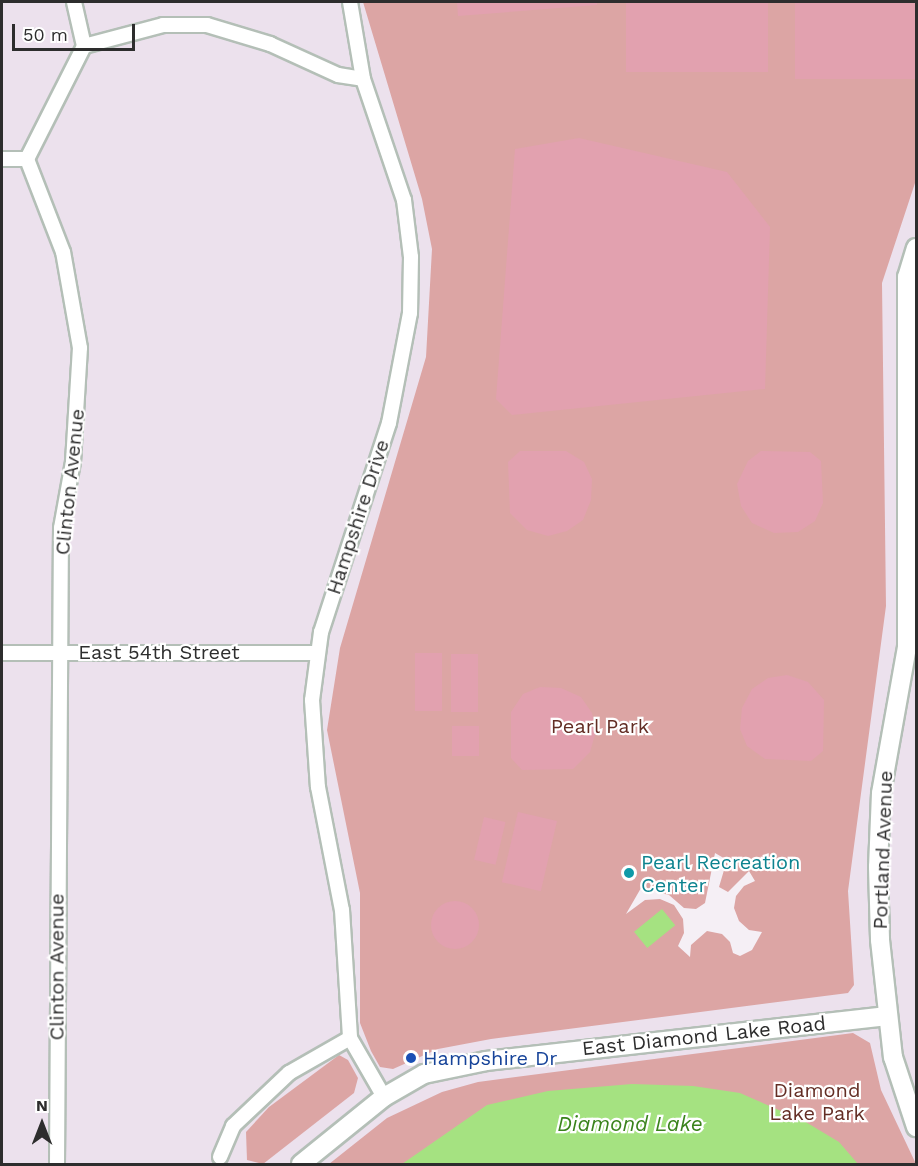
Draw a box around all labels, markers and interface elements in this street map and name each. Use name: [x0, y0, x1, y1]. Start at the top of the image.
scale bar: [15, 12, 138, 50]
text: 50 m: [23, 24, 68, 45]
street label: Clinton Avenue: [50, 407, 90, 557]
street label: Hampshire Drive: [322, 436, 394, 598]
street label: East 54th Street: [78, 640, 240, 664]
park label: Pearl Park: [551, 714, 649, 738]
street label: Portland Avenue: [868, 770, 898, 930]
place label: Pearl Recreation Center: [641, 850, 801, 897]
marker: Pearl Recreation Center: [622, 866, 636, 880]
street label: Clinton Avenue: [45, 893, 69, 1041]
street label: East Diamond Lake Road: [581, 1011, 827, 1061]
place label: Hampshire Dr: [423, 1046, 557, 1070]
marker: Hampshire Dr: [404, 1051, 418, 1065]
park label: Diamond Lake Park: [769, 1078, 865, 1125]
north arrow: [12, 1094, 72, 1154]
text: N: [36, 1096, 48, 1115]
water label: Diamond Lake: [557, 1111, 703, 1137]

